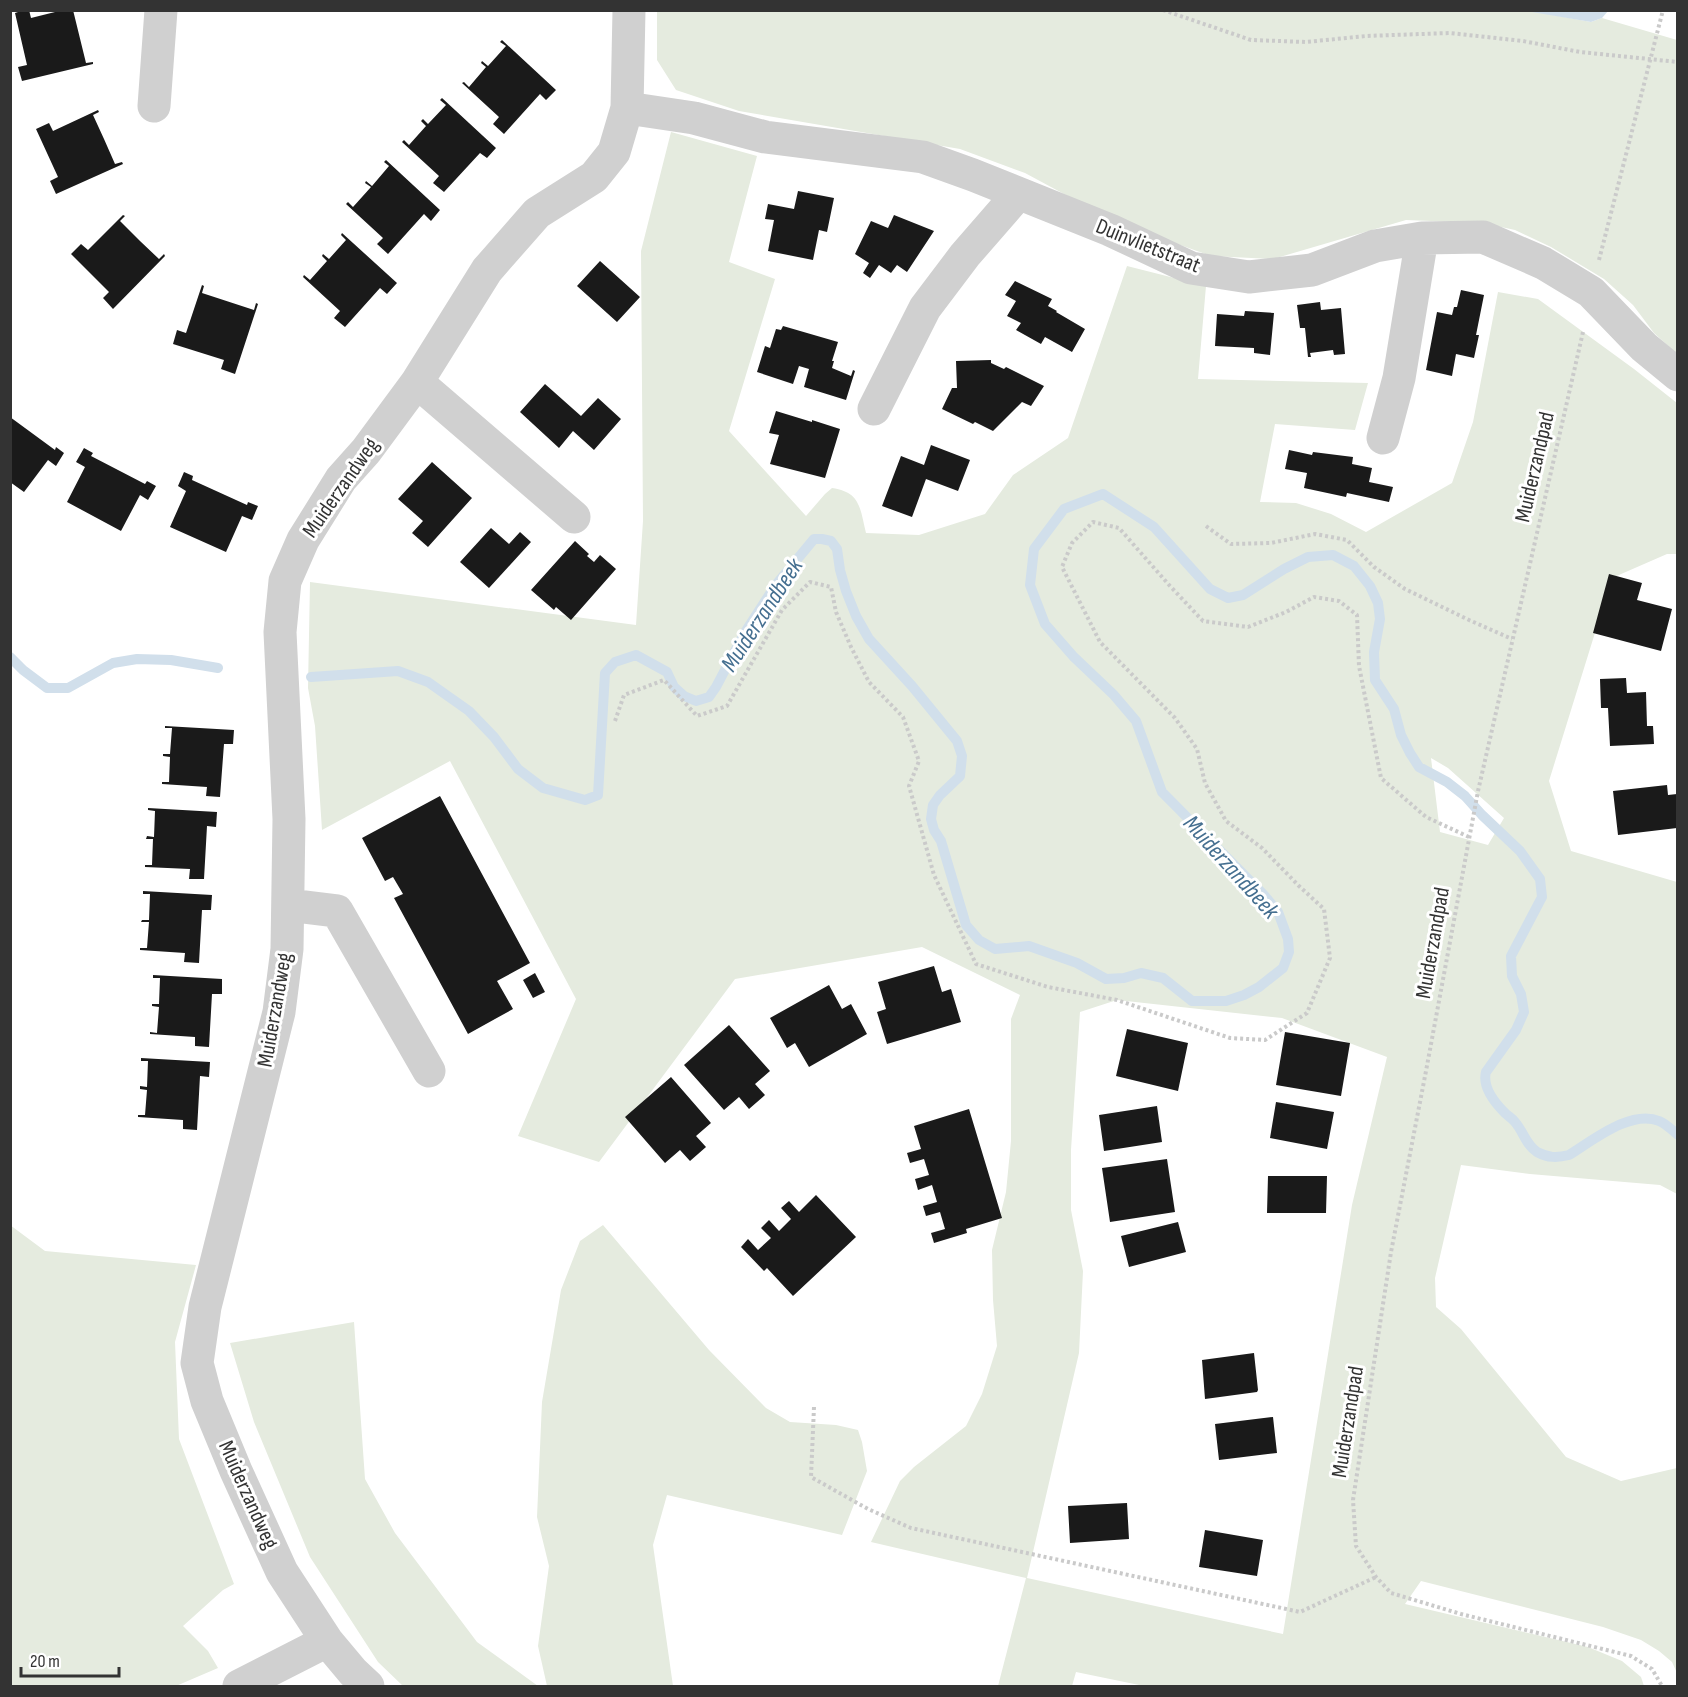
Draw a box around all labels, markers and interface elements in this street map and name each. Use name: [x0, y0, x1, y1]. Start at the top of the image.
street label: Duinvlietstraat: [1092, 213, 1204, 279]
street label: Muiderzandpad: [1509, 409, 1561, 525]
street label: Muiderzandweg: [297, 433, 385, 543]
water label: Muiderzandbeek: [715, 552, 810, 677]
water label: Muiderzandbeek: [1177, 809, 1286, 925]
street label: Muiderzandpad: [1410, 885, 1456, 1001]
street label: Muiderzandweg: [252, 951, 298, 1069]
street label: Muiderzandpad: [1326, 1364, 1370, 1480]
street label: Muiderzandweg: [212, 1437, 284, 1553]
scale bar: [21, 1640, 118, 1678]
text: 20 m: [30, 1651, 60, 1672]

